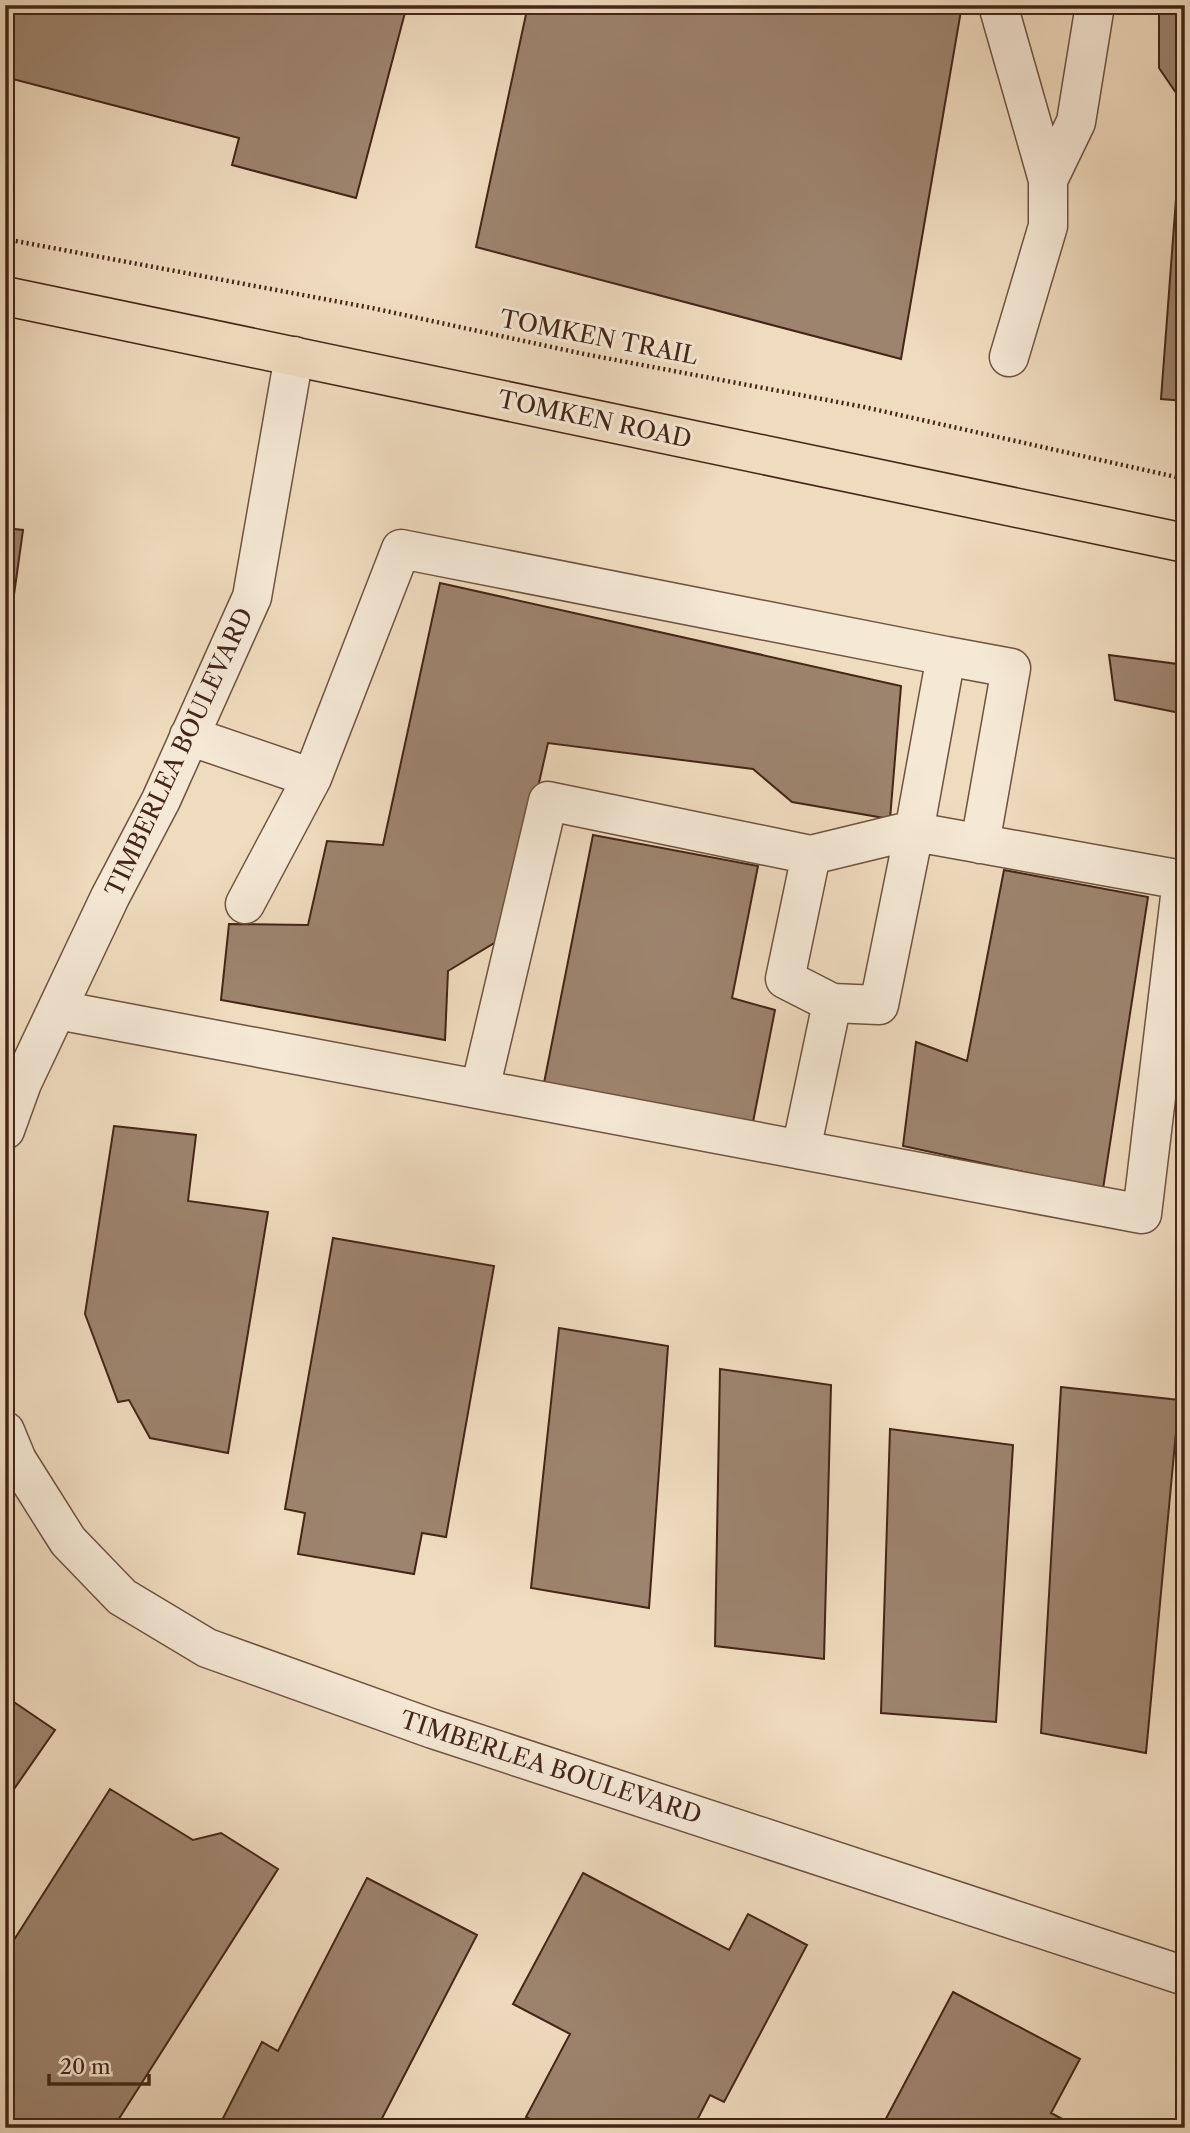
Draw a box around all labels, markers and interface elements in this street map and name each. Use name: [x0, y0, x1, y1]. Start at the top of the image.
street label: TOMKEN TRAIL: [498, 304, 701, 370]
street label: TOMKEN ROAD: [496, 384, 694, 454]
street label: TIMBERLEA BOULEVARD: [99, 603, 259, 901]
street label: TIMBERLEA BOULEVARD: [397, 1705, 705, 1829]
scale bar: [49, 2042, 149, 2086]
text: 20 m: [60, 2054, 111, 2079]

